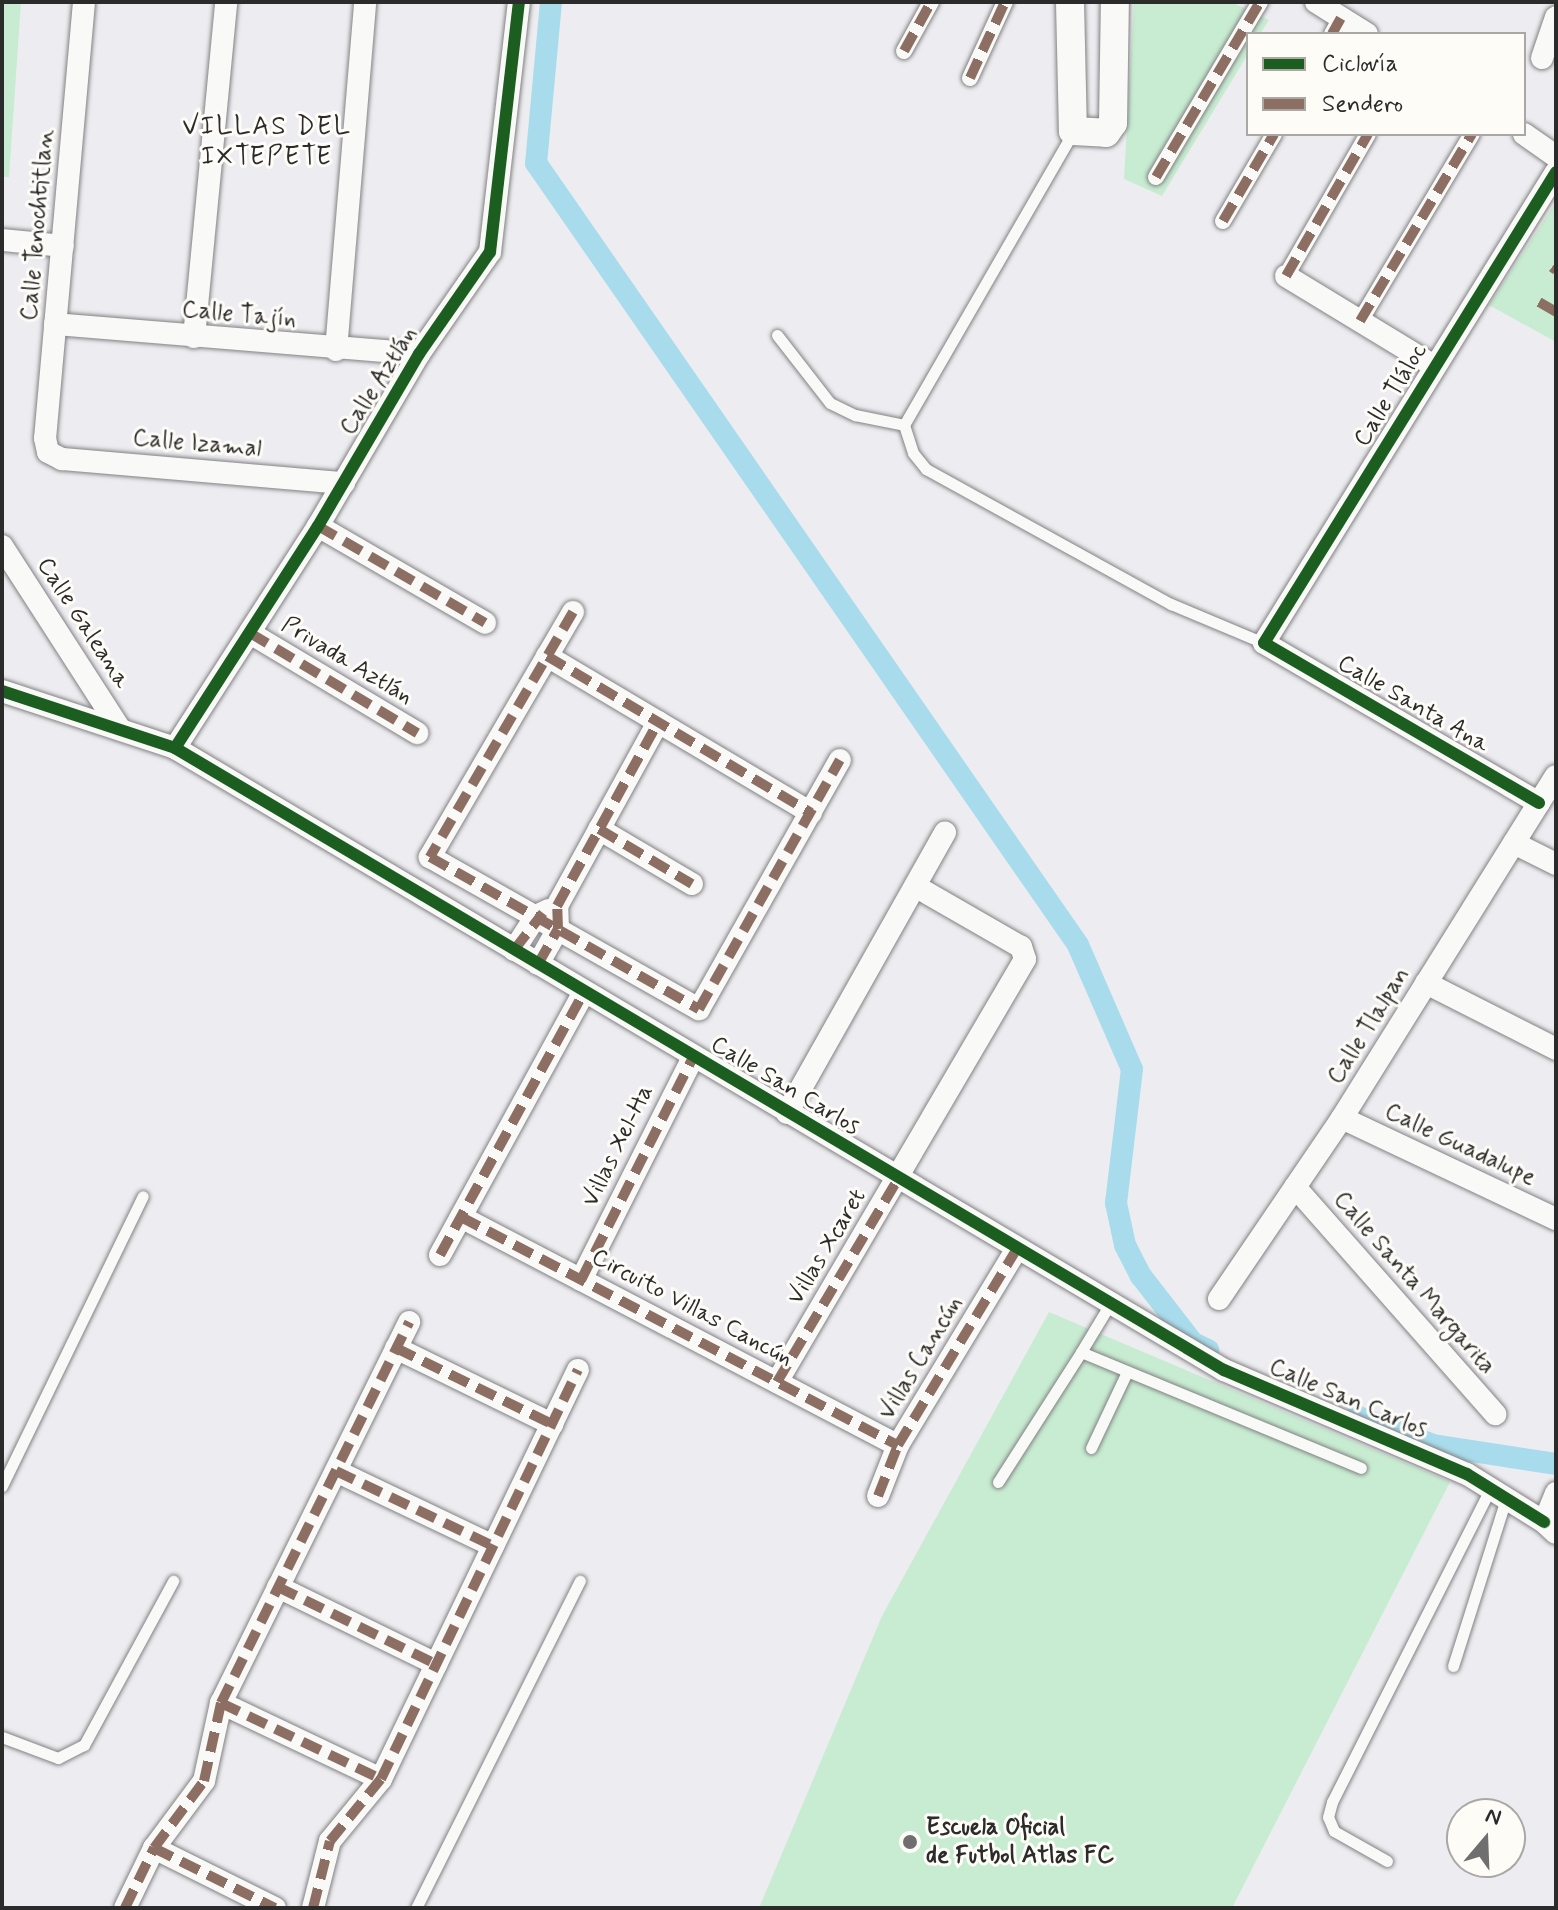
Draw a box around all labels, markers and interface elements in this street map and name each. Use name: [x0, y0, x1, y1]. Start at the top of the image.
legend: [1246, 32, 1526, 136]
text: Ciclovía: [1322, 49, 1398, 80]
text: Sendero: [1322, 89, 1403, 120]
district label: VILLAS DEL IXTEPETE: [185, 112, 349, 174]
street label: Calle Tenochtitlan: [15, 128, 61, 322]
street label: Calle Tajín: [183, 296, 295, 334]
street label: Calle Aztlán: [334, 321, 424, 441]
street label: Calle Tláloc: [1348, 338, 1434, 452]
street label: Calle Izamal: [128, 424, 266, 464]
street label: Calle Galeana: [31, 553, 135, 693]
street label: Privada Aztlán: [276, 610, 418, 712]
street label: Calle Santa Ana: [1334, 650, 1492, 758]
street label: Calle Tlalpan: [1323, 964, 1415, 1088]
street label: Calle San Carlos: [706, 1030, 864, 1142]
street label: Villas Xel-Ha: [576, 1081, 660, 1211]
street label: Calle Guadalupe: [1382, 1098, 1538, 1192]
street label: Villas Xcaret: [780, 1182, 874, 1312]
street label: Calle Santa Margarita: [1328, 1187, 1500, 1379]
street label: Circuito Villas Cancún: [587, 1243, 797, 1373]
street label: Villas Cancún: [874, 1292, 968, 1424]
street label: Calle San Carlos: [1265, 1353, 1431, 1445]
north arrow: [1446, 1798, 1526, 1878]
text: N: [1482, 1802, 1505, 1833]
place label: Escuela Oficial de Futbol Atlas FC: [926, 1814, 1113, 1870]
marker: Escuela Oficial de Futbol Atlas FC: [901, 1833, 919, 1851]

